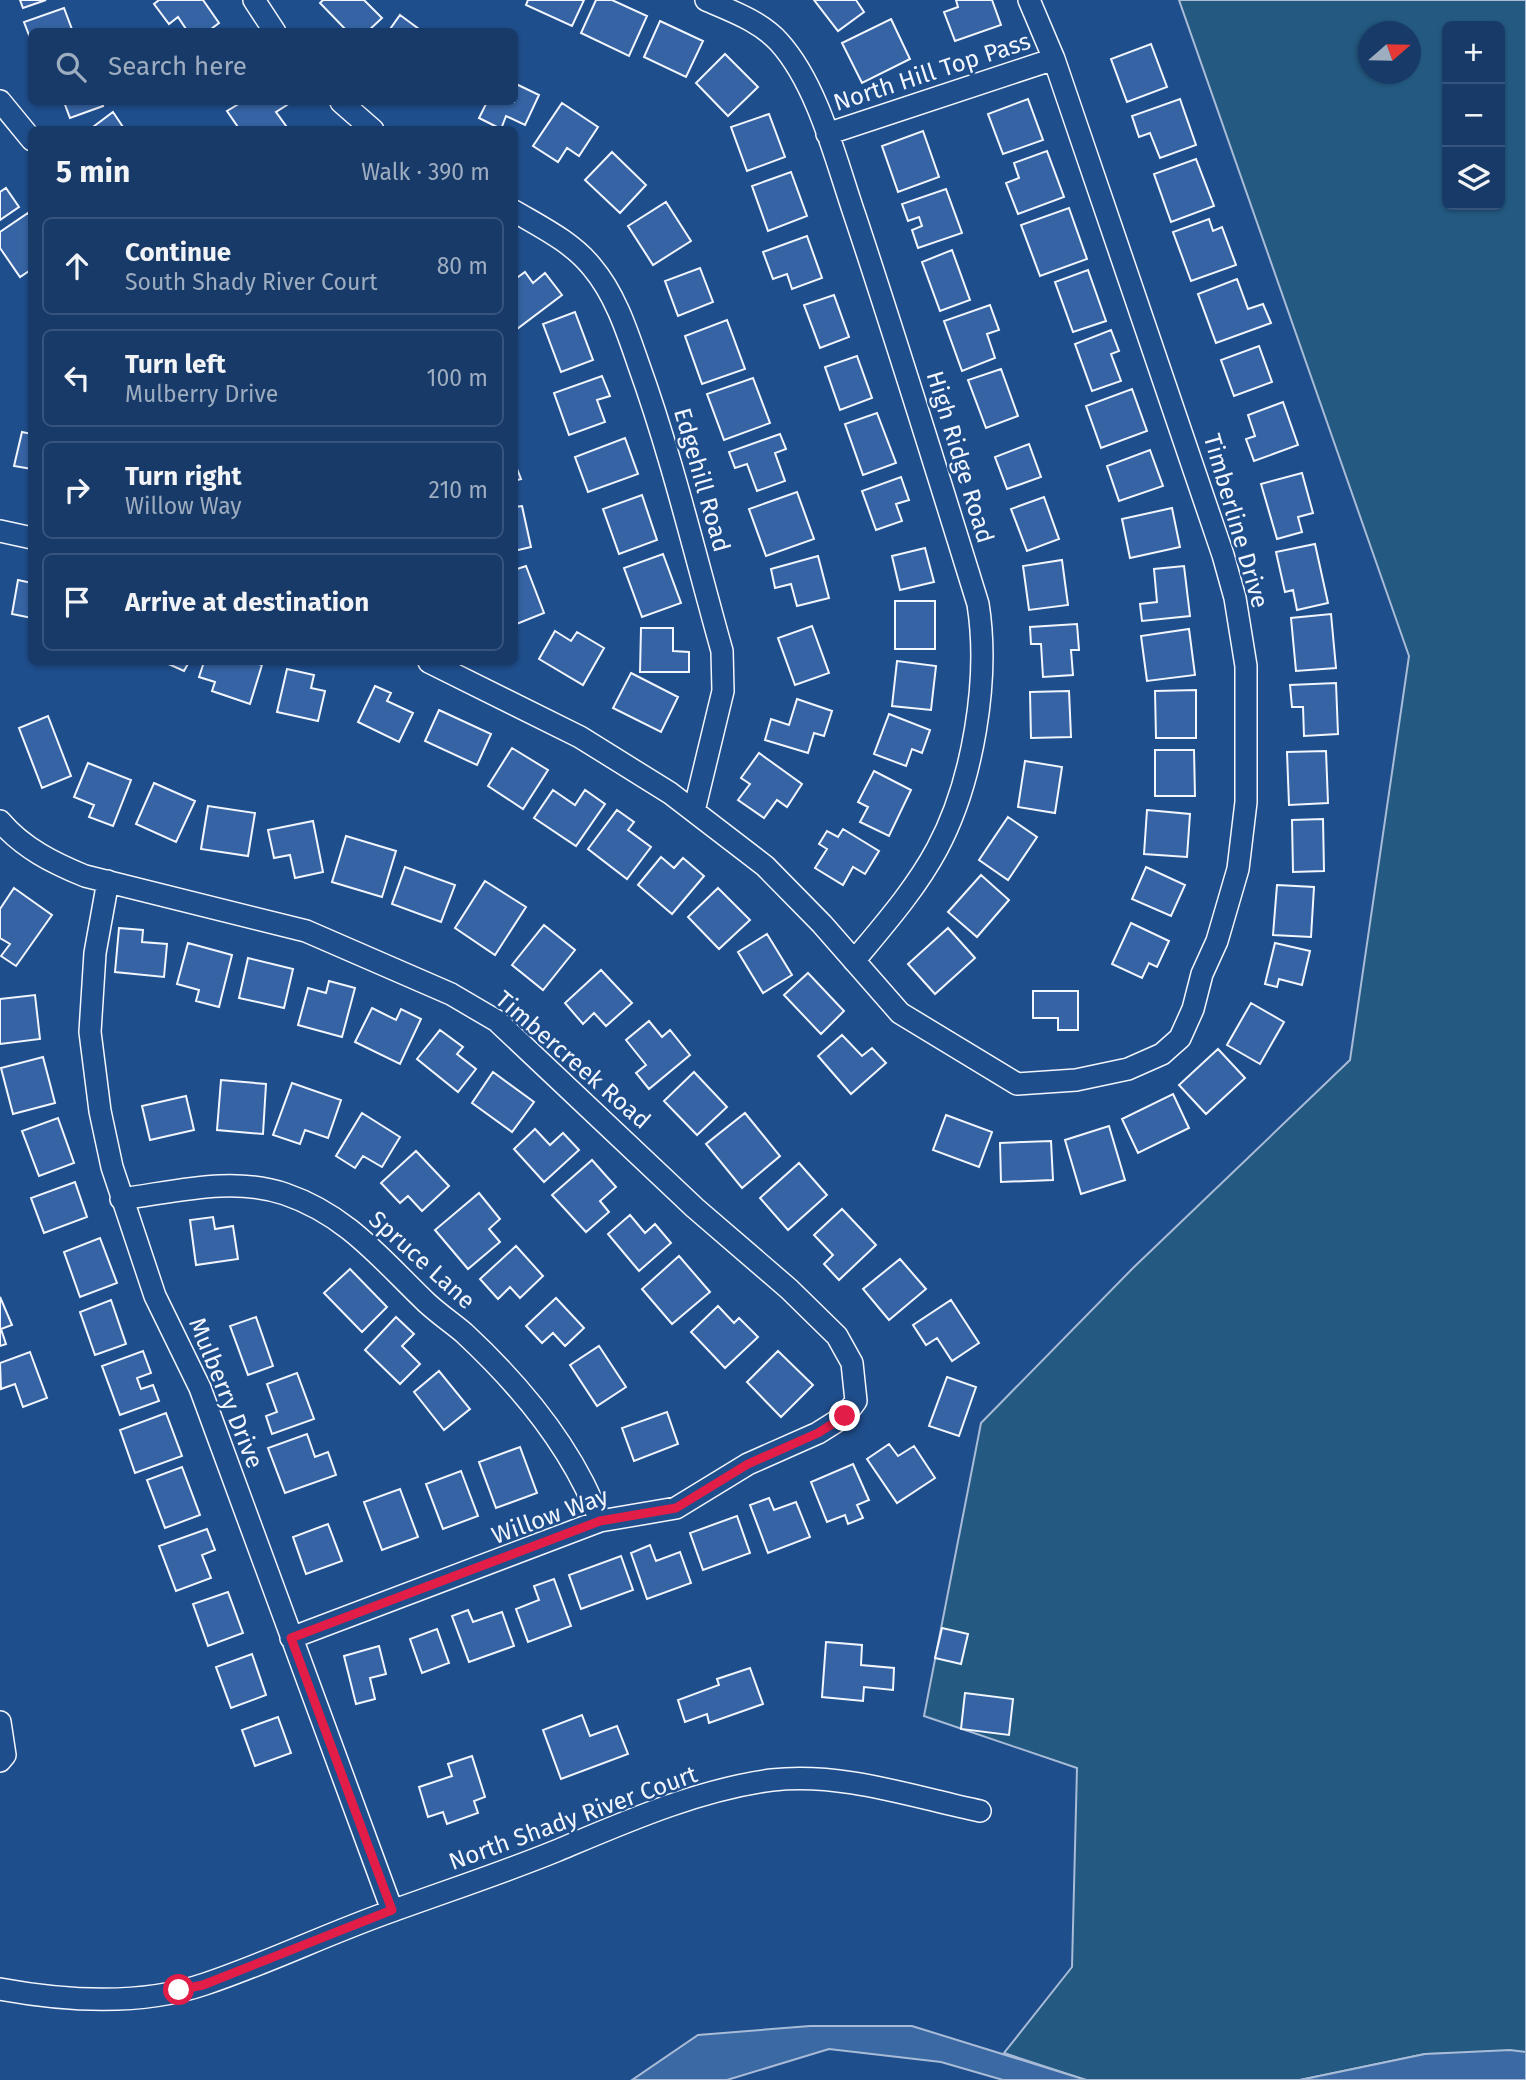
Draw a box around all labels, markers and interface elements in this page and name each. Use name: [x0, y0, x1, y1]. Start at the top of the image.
north arrow: [1358, 21, 1421, 84]
map controls: [1442, 21, 1505, 210]
button: +: [1442, 21, 1505, 84]
street label: North Hill Top Pass: [830, 27, 1034, 117]
search box: [28, 28, 518, 105]
icon: search: [52, 48, 90, 86]
text: Search here: [108, 51, 247, 82]
button: −: [1442, 84, 1505, 147]
button: layers: [1442, 147, 1505, 210]
text: 5 min: [56, 154, 130, 190]
text: Walk · 390 m: [361, 158, 490, 186]
text: Continue: [125, 237, 231, 268]
icon: ahead: [58, 247, 96, 285]
text: 80 m: [437, 252, 488, 280]
text: South Shady River Court: [125, 268, 377, 296]
text: Turn left: [125, 349, 226, 380]
icon: left: [58, 359, 96, 397]
text: 100 m: [427, 364, 488, 392]
street label: High Ridge Road: [921, 368, 999, 546]
text: Mulberry Drive: [125, 380, 278, 408]
street label: Edgehill Road: [668, 405, 736, 555]
street label: Timberline Drive: [1198, 431, 1274, 611]
text: Turn right: [125, 461, 242, 492]
icon: right: [58, 471, 96, 509]
text: 210 m: [429, 476, 488, 504]
text: Willow Way: [125, 492, 242, 520]
icon: arrive: [58, 583, 96, 621]
text: Arrive at destination: [125, 587, 369, 618]
street label: Timbercreek Road: [490, 985, 656, 1135]
street label: Spruce Lane: [363, 1205, 481, 1315]
street label: Mulberry Drive: [183, 1314, 269, 1472]
route end: [829, 1400, 860, 1431]
street label: Willow Way: [488, 1482, 612, 1550]
street label: North Shady River Court: [445, 1760, 701, 1876]
route start: [163, 1974, 194, 2005]

